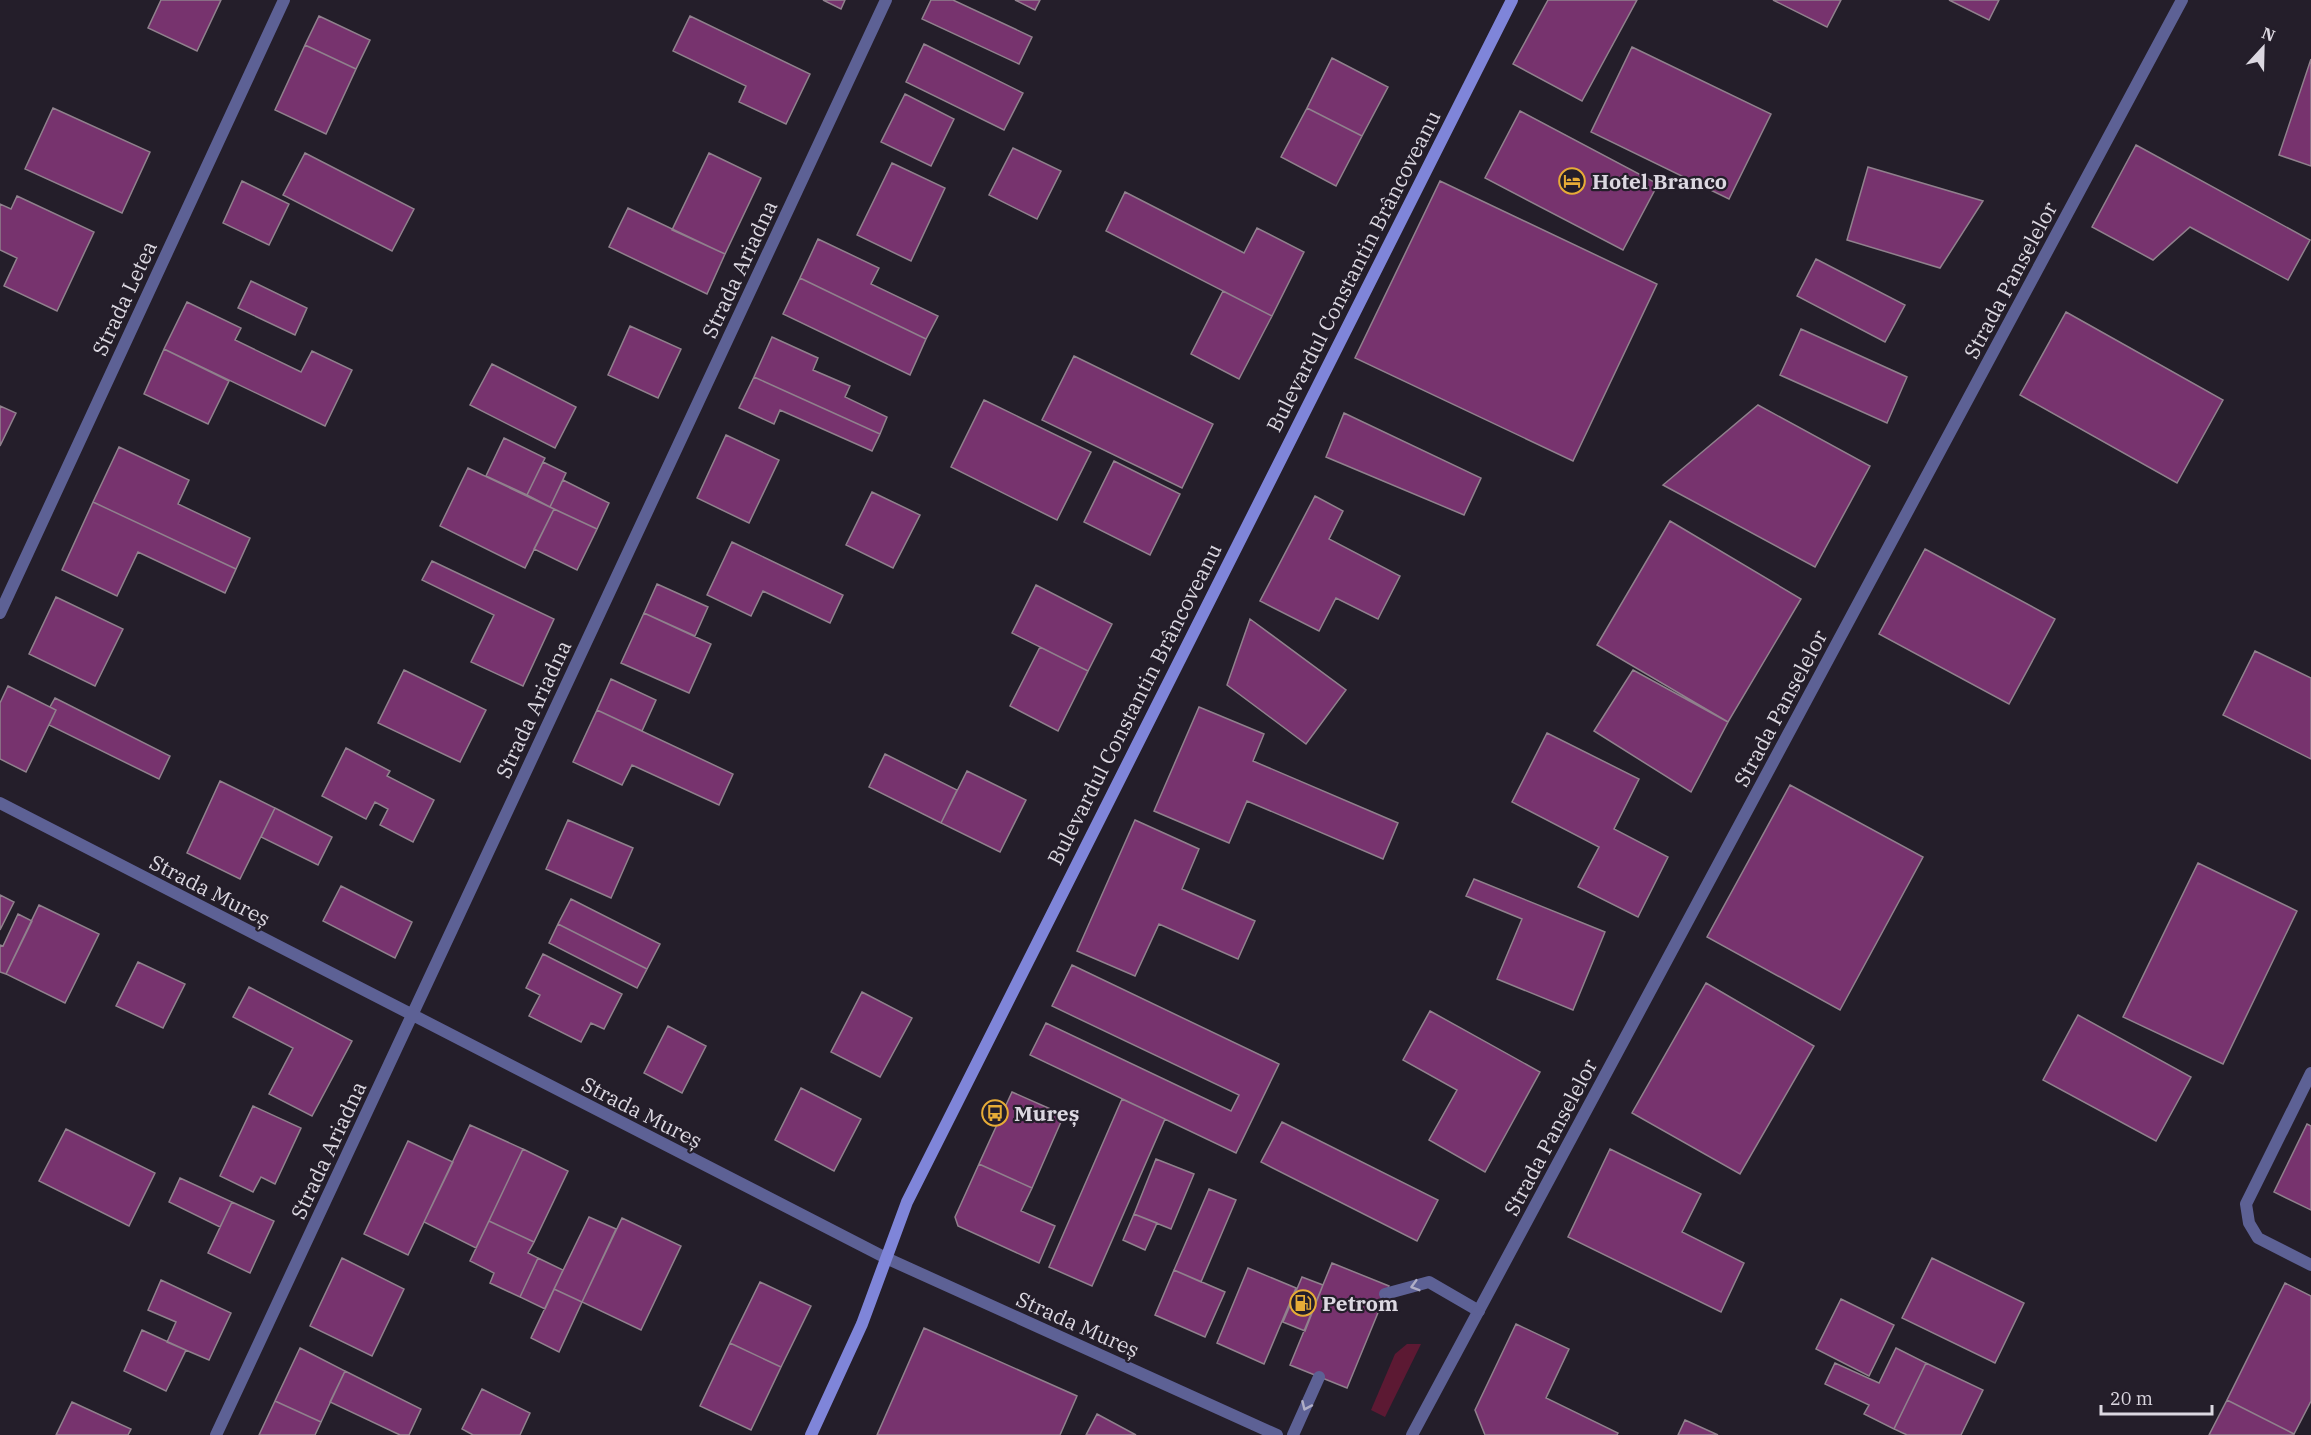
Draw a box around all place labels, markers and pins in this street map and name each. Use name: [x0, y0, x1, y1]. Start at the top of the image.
hotel icon: Hotel Branco: [1557, 166, 1587, 196]
place label: Hotel Branco: [1592, 167, 1727, 195]
bus stop icon: Mureș: [980, 1098, 1010, 1128]
place label: Mureș: [1014, 1099, 1079, 1127]
fuel station icon: Petrom: [1288, 1288, 1318, 1318]
place label: Petrom: [1322, 1289, 1398, 1317]

